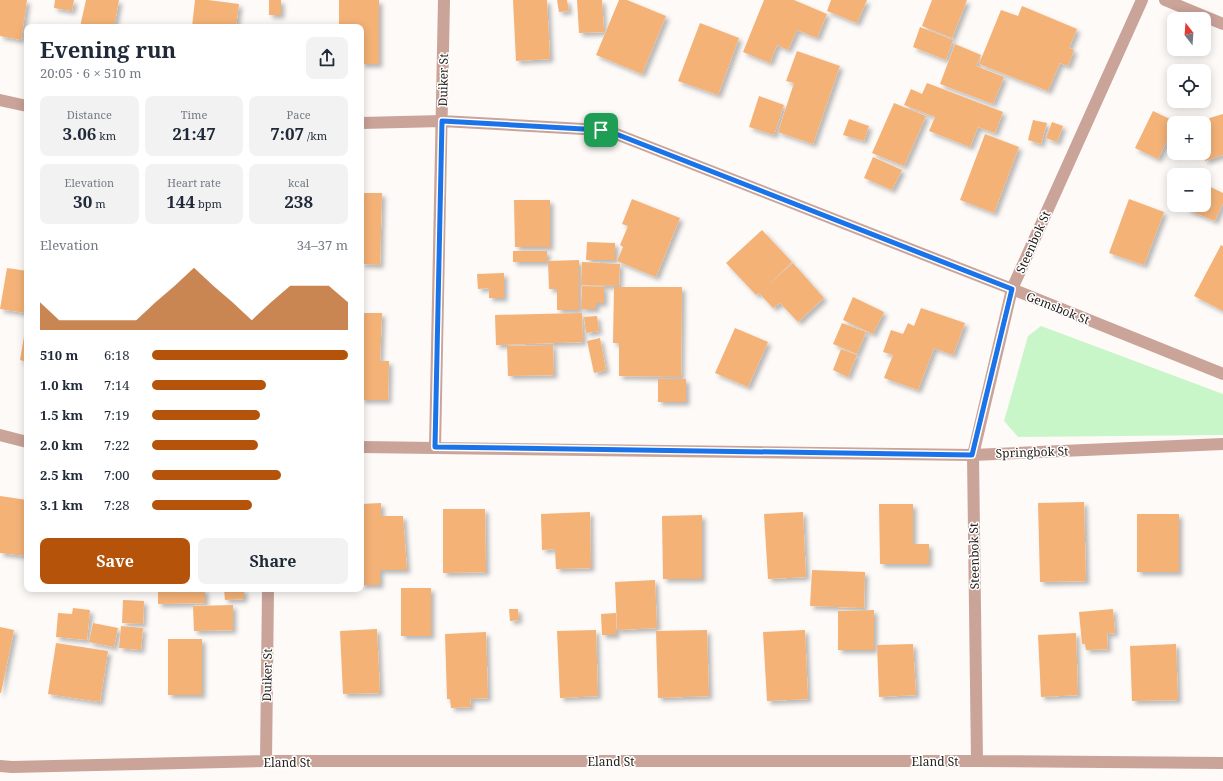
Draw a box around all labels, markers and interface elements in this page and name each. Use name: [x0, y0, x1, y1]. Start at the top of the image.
north arrow: [1167, 12, 1211, 56]
map controls: [1167, 12, 1211, 212]
text: Evening run: [40, 34, 176, 64]
button: share: [306, 37, 348, 79]
street label: Duiker St: [434, 53, 452, 107]
text: 20:05 · 6 × 510 m: [40, 64, 142, 82]
button: locate: [1167, 64, 1211, 108]
text: Distance: [67, 107, 112, 122]
text: Time: [181, 107, 207, 122]
text: Pace: [287, 107, 311, 122]
pin: [584, 113, 618, 147]
button: +: [1167, 116, 1211, 160]
icon: arrive: [590, 119, 612, 141]
text: 3.06: [63, 122, 96, 145]
text: 21:47: [172, 122, 216, 145]
text: 7:07: [270, 122, 304, 145]
text: km: [96, 128, 116, 143]
text: /km: [304, 128, 327, 143]
button: −: [1167, 168, 1211, 212]
text: Elevation: [65, 175, 114, 190]
text: Heart rate: [167, 175, 221, 190]
text: kcal: [288, 175, 309, 190]
text: 30: [73, 190, 92, 213]
text: 144: [166, 190, 195, 213]
text: 238: [284, 190, 313, 213]
text: m: [92, 196, 106, 211]
text: bpm: [195, 196, 222, 211]
street label: Steenbok St: [1012, 208, 1054, 276]
text: Elevation: [40, 236, 99, 254]
text: 34–37 m: [297, 236, 348, 254]
street label: Gemsbok St: [1024, 288, 1092, 328]
text: 510 m: [40, 346, 78, 364]
text: 6:18: [104, 346, 130, 364]
text: 1.0 km: [40, 376, 83, 394]
text: 7:14: [104, 376, 130, 394]
text: 1.5 km: [40, 406, 83, 424]
text: 7:19: [104, 406, 130, 424]
text: 2.0 km: [40, 436, 83, 454]
text: 7:22: [104, 436, 130, 454]
street label: Springbok St: [995, 442, 1069, 462]
text: 2.5 km: [40, 466, 83, 484]
text: 7:00: [104, 466, 130, 484]
text: 3.1 km: [40, 496, 83, 514]
text: 7:28: [104, 496, 130, 514]
street label: Steenbok St: [965, 523, 983, 589]
button: Save: [40, 538, 190, 584]
button: Share: [198, 538, 348, 584]
street label: Duiker St: [258, 648, 276, 702]
street label: Eland St: [588, 753, 634, 770]
street label: Eland St: [912, 753, 958, 770]
street label: Eland St: [264, 754, 310, 771]

